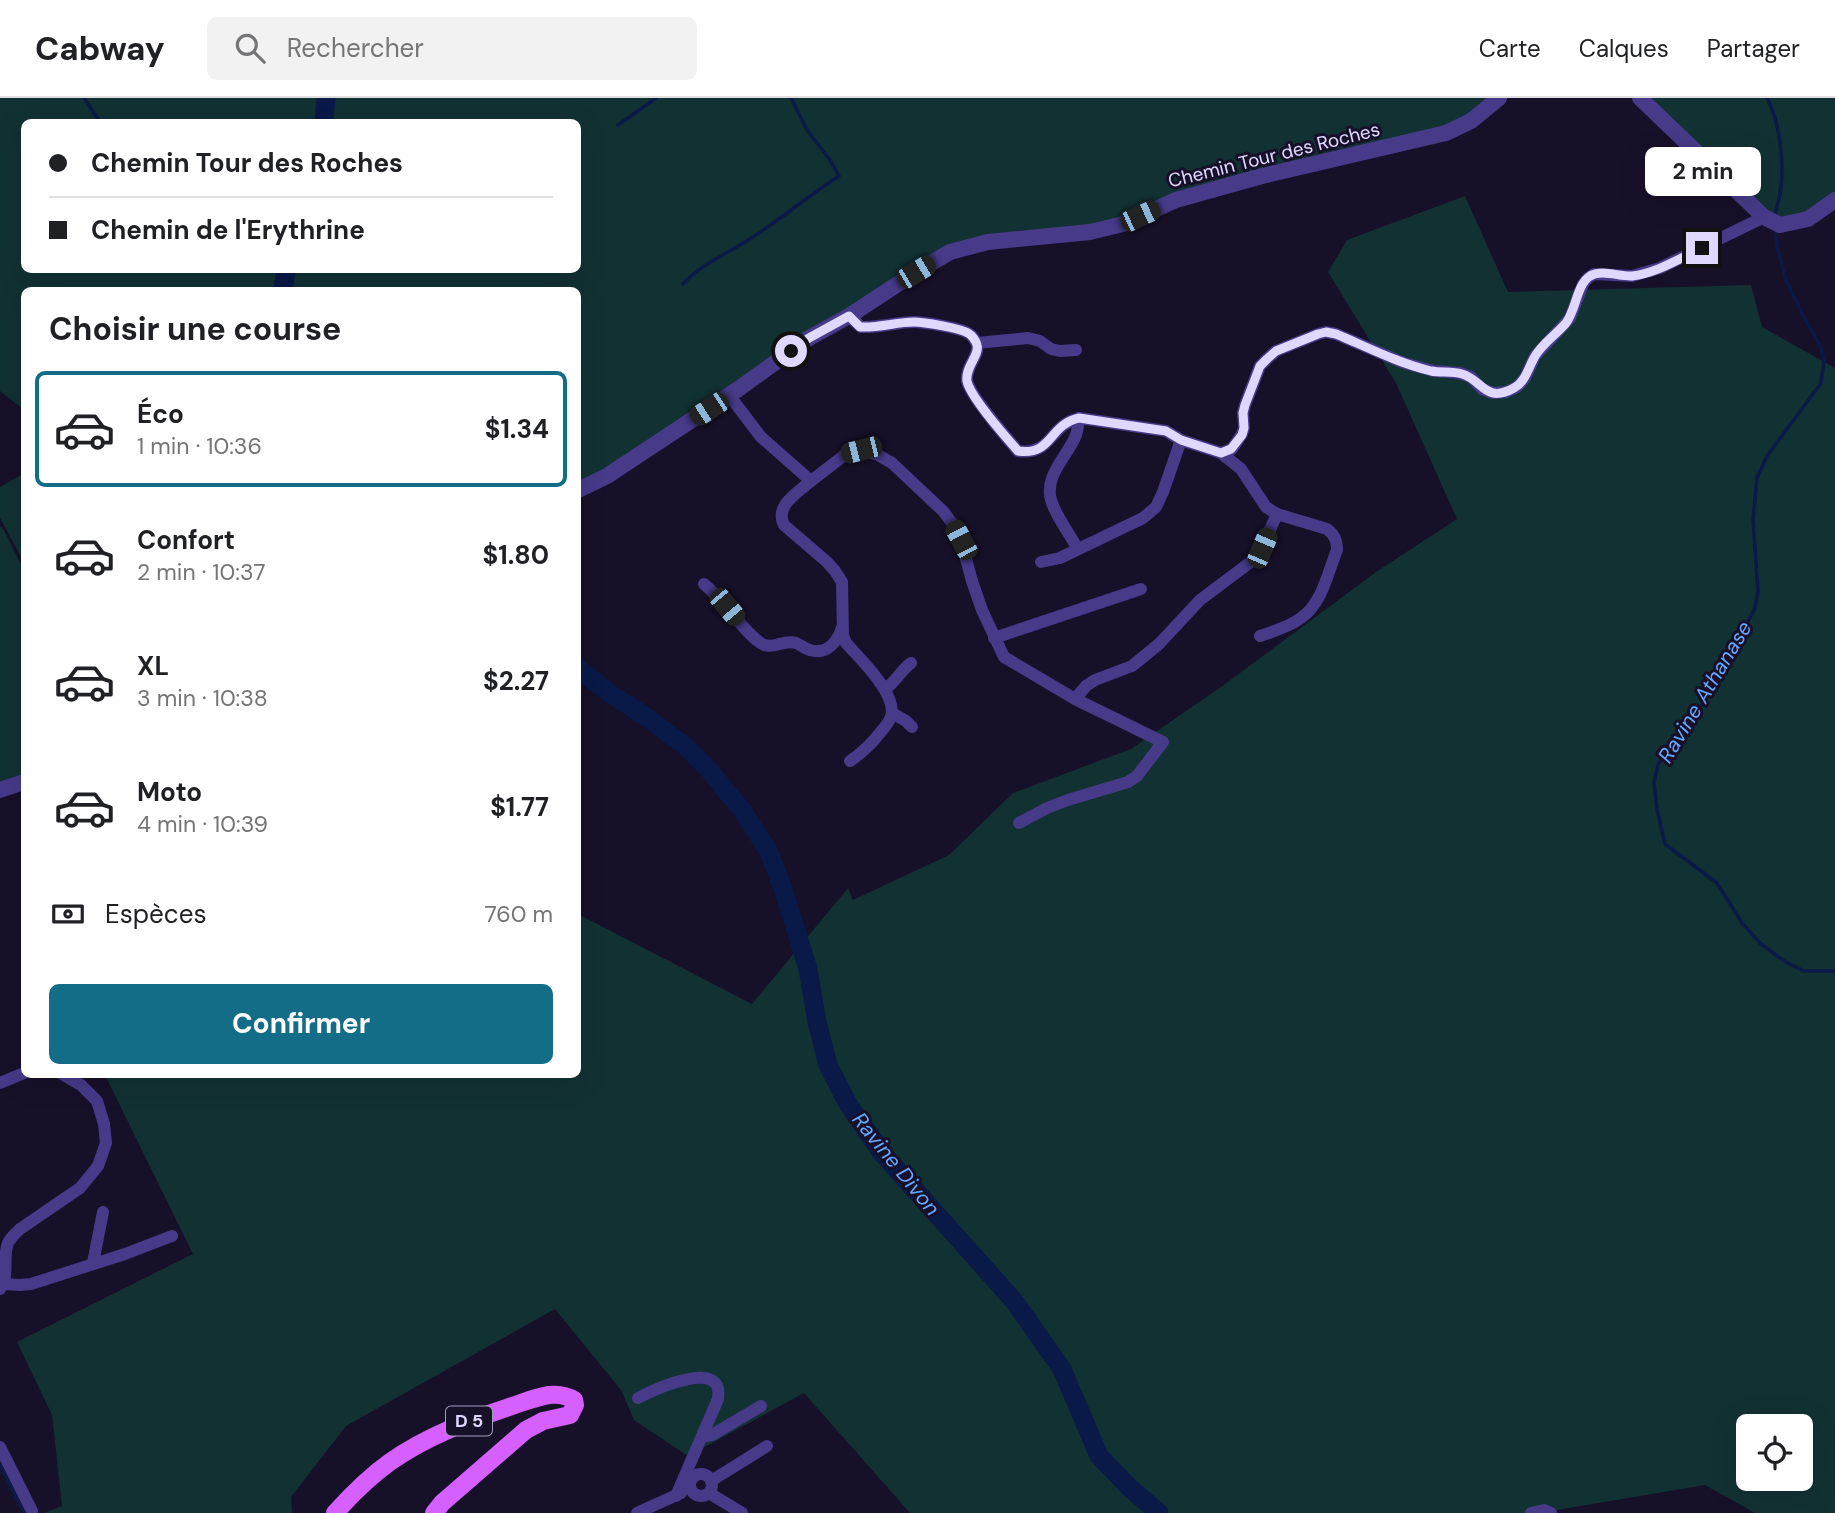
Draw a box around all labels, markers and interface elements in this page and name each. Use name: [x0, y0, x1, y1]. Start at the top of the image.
search box: [207, 17, 697, 80]
text: Cabway: [35, 27, 165, 70]
icon: search: [231, 29, 269, 67]
text: Rechercher: [287, 31, 424, 65]
text: Carte: [1479, 33, 1541, 64]
text: Calques: [1579, 33, 1669, 64]
text: Partager: [1707, 33, 1800, 64]
street label: Chemin Tour des Roches: [1166, 117, 1382, 193]
text: Chemin Tour des Roches: [91, 146, 403, 180]
callout: 2 min: [1644, 146, 1760, 195]
text: 2 min: [1673, 156, 1733, 186]
car: [1117, 198, 1164, 234]
text: Chemin de l'Erythrine: [91, 213, 365, 247]
route end: [1686, 232, 1718, 264]
car: [893, 252, 940, 292]
text: Choisir une course: [49, 308, 341, 350]
route start: [775, 335, 807, 367]
car: [686, 389, 733, 429]
text: Éco: [137, 397, 184, 431]
icon: car: [53, 398, 116, 461]
text: $1.34: [485, 412, 549, 446]
text: 1 min · 10:36: [137, 431, 262, 461]
car: [839, 435, 884, 465]
car: [942, 517, 981, 563]
text: Confort: [137, 523, 235, 557]
icon: car: [53, 524, 116, 587]
car: [1245, 525, 1280, 571]
text: $1.80: [483, 538, 549, 572]
text: 2 min · 10:37: [137, 557, 265, 587]
car: [706, 584, 749, 630]
water label: Ravine Athanase: [1652, 616, 1758, 768]
text: XL: [137, 649, 169, 683]
icon: car: [53, 650, 116, 713]
text: $2.27: [483, 664, 549, 698]
text: 3 min · 10:38: [137, 683, 268, 713]
text: Moto: [137, 775, 202, 809]
icon: car: [53, 776, 116, 839]
text: $1.77: [490, 790, 549, 824]
text: 4 min · 10:39: [137, 809, 268, 839]
icon: cash: [49, 895, 87, 933]
text: Espèces: [105, 897, 206, 931]
text: 760 m: [485, 899, 553, 929]
button: Confirmer: [49, 984, 553, 1064]
water label: Ravine Divon: [846, 1107, 946, 1221]
road number: D 5: [446, 1406, 492, 1436]
map controls: [1736, 1414, 1813, 1491]
button: locate: [1736, 1414, 1813, 1491]

